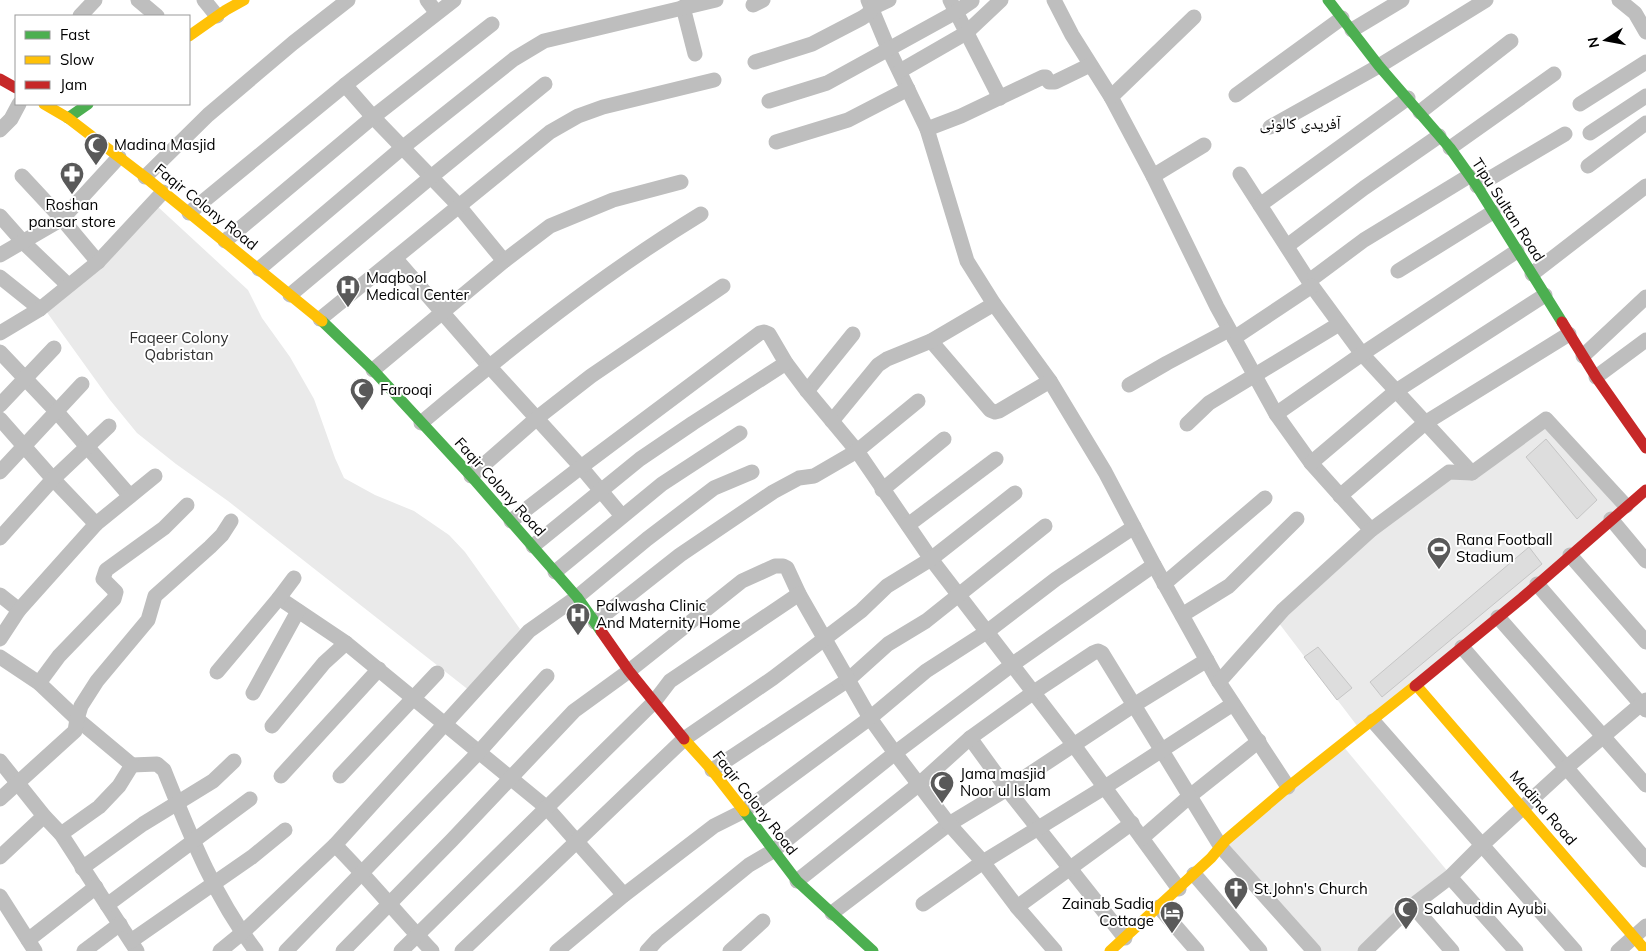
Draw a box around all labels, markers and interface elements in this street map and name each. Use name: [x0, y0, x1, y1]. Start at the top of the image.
legend: [15, 15, 190, 105]
north arrow: [1581, 15, 1631, 65]
text: Fast: [60, 25, 90, 44]
text: N: [1583, 36, 1603, 49]
text: Slow: [60, 50, 94, 69]
text: Jam: [60, 75, 87, 94]
district label: آفریدی کالونی: [1259, 113, 1341, 134]
mosque icon: Madina Masjid: [83, 132, 109, 166]
place label: Madina Masjid: [114, 135, 216, 154]
street label: Tipu Sultan Road: [1468, 154, 1549, 265]
street label: Faqir Colony Road: [151, 159, 262, 254]
pharmacy icon: Roshan pansar store: [59, 161, 85, 195]
place label: Roshan pansar store: [28, 195, 116, 231]
place label: Maqbool Medical Center: [366, 268, 469, 304]
hospital icon: Maqbool Medical Center: [335, 274, 361, 308]
park label: Faqeer Colony Qabristan: [130, 328, 228, 364]
mosque icon: Farooqi: [349, 377, 375, 411]
place label: Farooqi: [380, 380, 432, 399]
street label: Faqir Colony Road: [451, 433, 550, 540]
place label: Rana Football Stadium: [1456, 530, 1553, 566]
sports icon: Rana Football Stadium: [1426, 536, 1452, 570]
place label: Palwasha Clinic And Maternity Home: [596, 596, 740, 632]
hospital icon: Palwasha Clinic And Maternity Home: [565, 602, 591, 636]
street label: Faqir Colony Road: [709, 747, 802, 859]
place label: Jama masjid Noor ul Islam: [960, 764, 1051, 800]
street label: Madina Road: [1506, 766, 1581, 849]
mosque icon: Jama masjid Noor ul Islam: [929, 770, 955, 804]
church icon: St.John's Church: [1223, 876, 1249, 910]
place label: St.John's Church: [1254, 879, 1368, 898]
place label: Zainab Sadiq Cottage: [1062, 894, 1154, 930]
mosque icon: Salahuddin Ayubi: [1393, 896, 1419, 930]
place label: Salahuddin Ayubi: [1424, 899, 1546, 918]
hotel icon: Zainab Sadiq Cottage: [1159, 900, 1185, 934]

